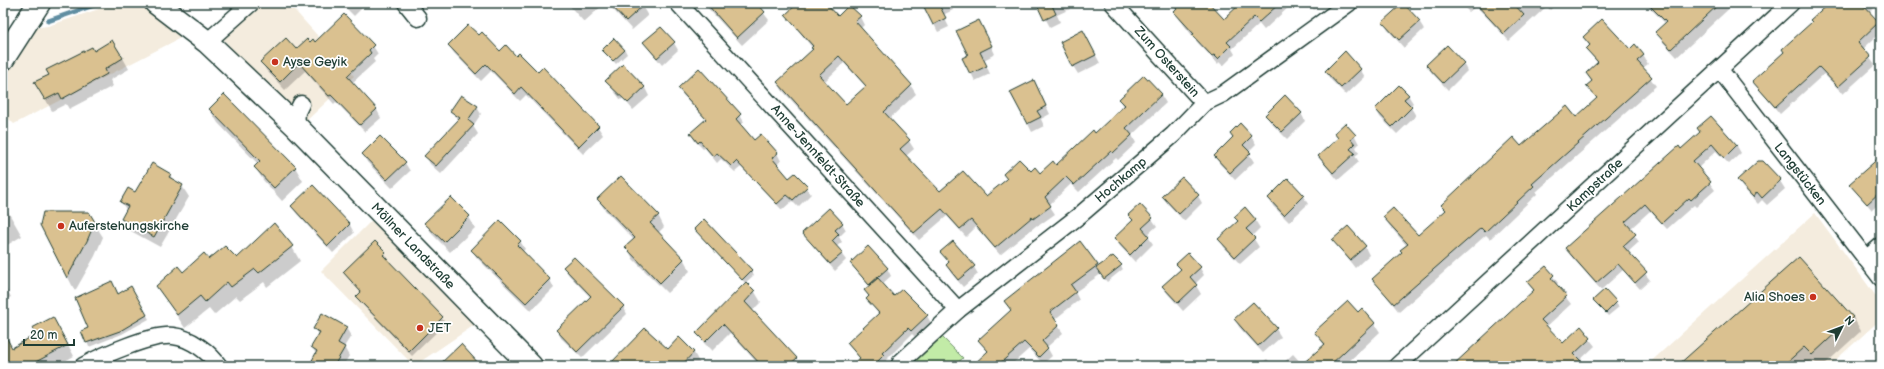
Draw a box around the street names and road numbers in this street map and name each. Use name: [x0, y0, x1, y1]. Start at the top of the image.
street label: Zum Osterstein: [1130, 23, 1203, 101]
street label: Anne-Jennfeldt-Straße: [768, 101, 869, 211]
street label: Langstücken: [1771, 139, 1829, 209]
street label: Hochkamp: [1092, 154, 1150, 206]
street label: Kampstraße: [1564, 155, 1627, 215]
street label: Möllner Landstraße: [368, 199, 459, 293]

